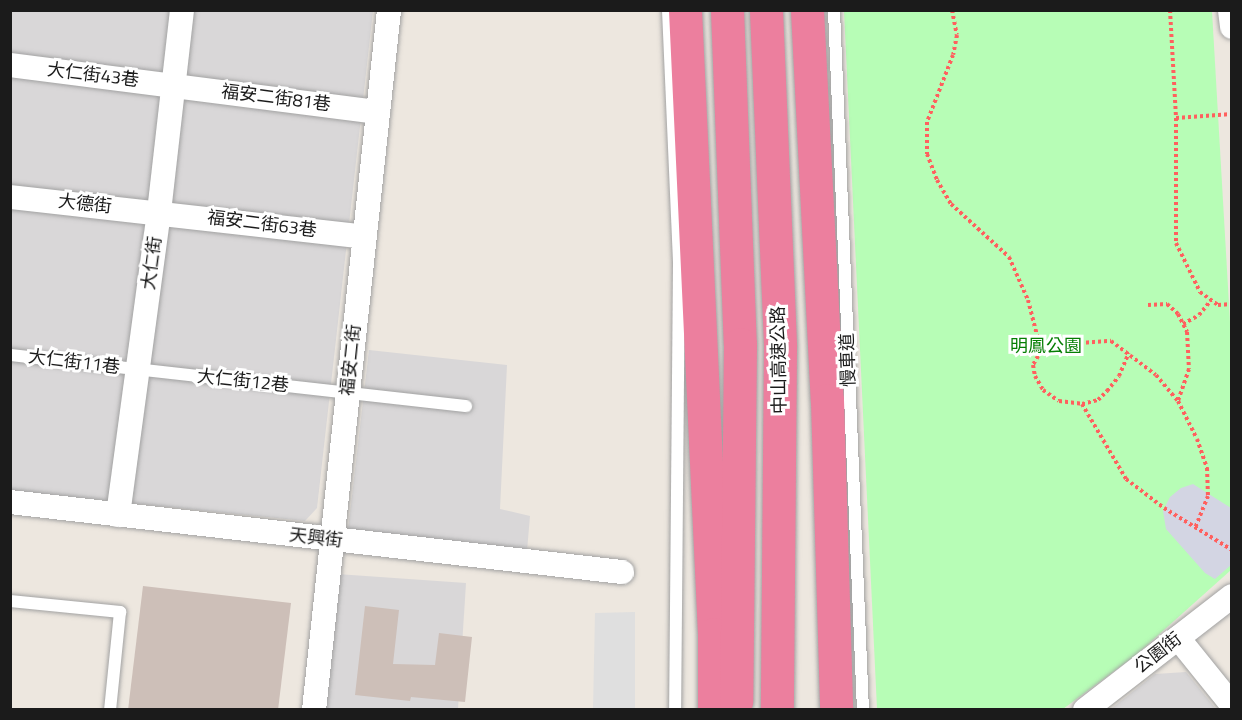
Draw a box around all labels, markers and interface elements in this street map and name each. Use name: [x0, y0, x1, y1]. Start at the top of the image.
street label: 大仁街43巷: [46, 59, 140, 91]
street label: 福安二街81巷: [220, 81, 332, 115]
street label: 大德街: [57, 190, 113, 218]
street label: 福安二街63巷: [206, 207, 318, 241]
street label: 大仁街: [138, 235, 166, 291]
street label: 中山高速公路: [767, 306, 791, 414]
street label: 福安二街: [336, 323, 366, 397]
street label: 慢車道: [836, 333, 860, 387]
park label: 明鳳公園: [1010, 335, 1082, 357]
street label: 大仁街11巷: [27, 346, 121, 378]
street label: 大仁街12巷: [196, 365, 290, 397]
street label: 天興街: [288, 524, 344, 552]
street label: 公園街: [1130, 628, 1186, 678]

